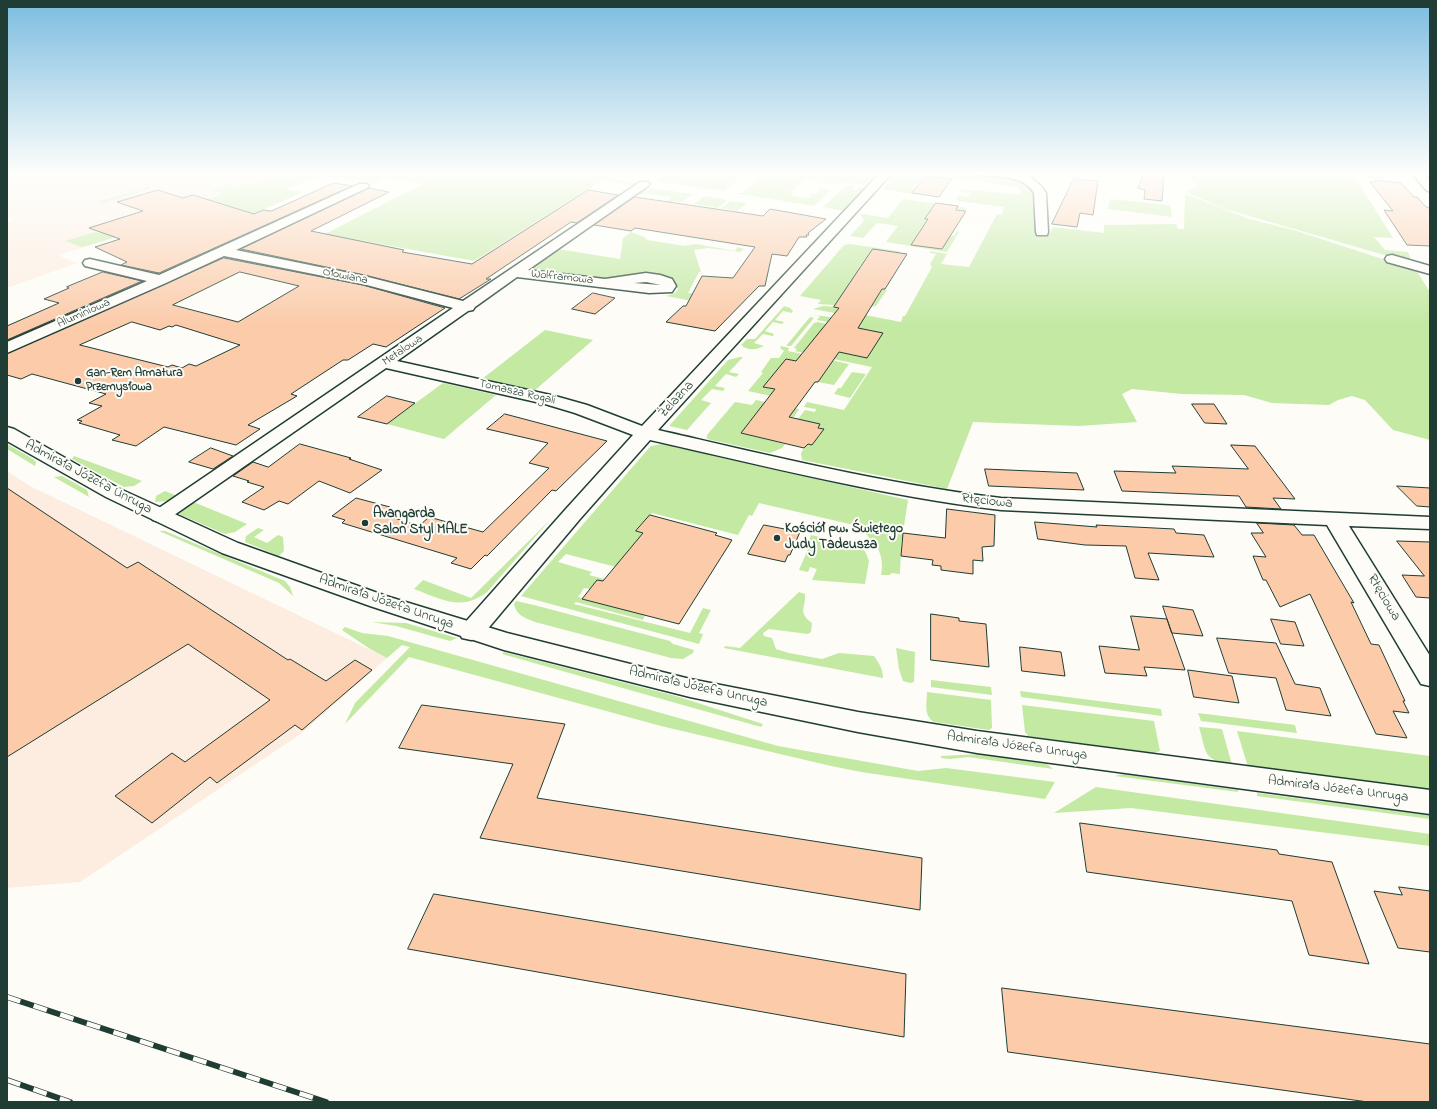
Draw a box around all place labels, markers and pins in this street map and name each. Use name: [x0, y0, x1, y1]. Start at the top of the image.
place label: Gan-Rem Armatura Przemysłowa: [86, 367, 183, 395]
marker: Gan-Rem Armatura Przemysłowa: [73, 376, 83, 386]
place label: Avangarda Salon Styl MALE: [373, 507, 468, 540]
marker: Avangarda Salon Styl MALE: [360, 518, 370, 528]
place label: Kościół pw. Świętego Judy Tadeusza: [785, 522, 903, 554]
marker: Kościół pw. Świętego Judy Tadeusza: [772, 533, 782, 543]

